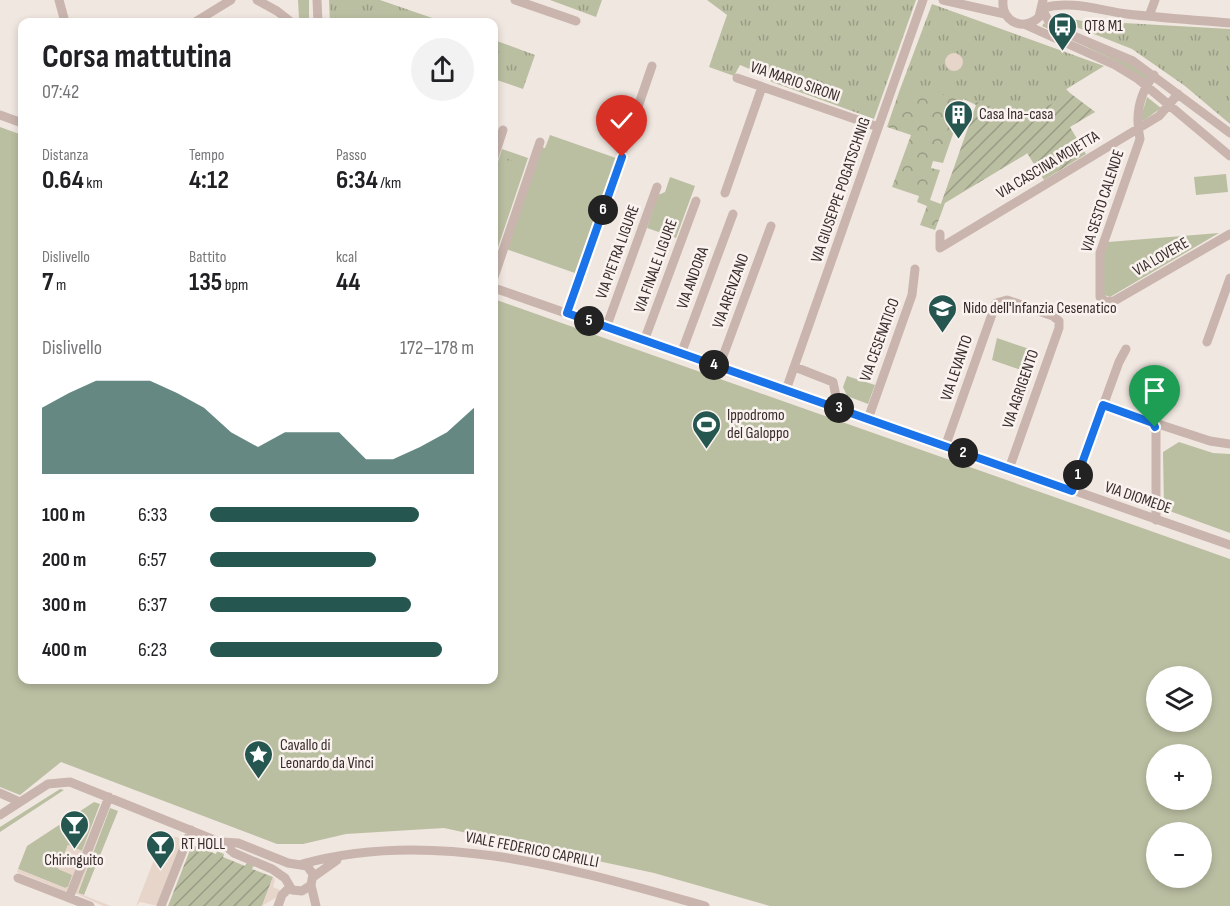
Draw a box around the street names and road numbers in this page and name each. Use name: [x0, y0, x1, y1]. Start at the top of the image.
street label: VIA MARIO SIRONI: [748, 58, 842, 106]
street label: VIA GIUSEPPE POGATSCHNIG: [807, 115, 875, 265]
street label: VIA CASCINA MOJETTA: [993, 127, 1103, 203]
street label: VIA SESTO CALENDE: [1078, 147, 1128, 255]
street label: VIA PIETRA LIGURE: [592, 202, 644, 302]
street label: VIA FINALE LIGURE: [630, 216, 682, 316]
street label: VIA LOVERE: [1130, 234, 1192, 280]
street label: VIA ANDORA: [673, 244, 713, 312]
street label: VIA ARENZANO: [709, 251, 753, 331]
street label: VIA CESENATICO: [856, 296, 904, 384]
street label: VIA LEVANTO: [937, 333, 977, 403]
street label: VIA AGRIGENTO: [999, 347, 1043, 431]
street label: VIA DIOMEDE: [1102, 478, 1174, 518]
street label: VIALE FEDERICO CAPRILLI: [464, 828, 600, 872]

